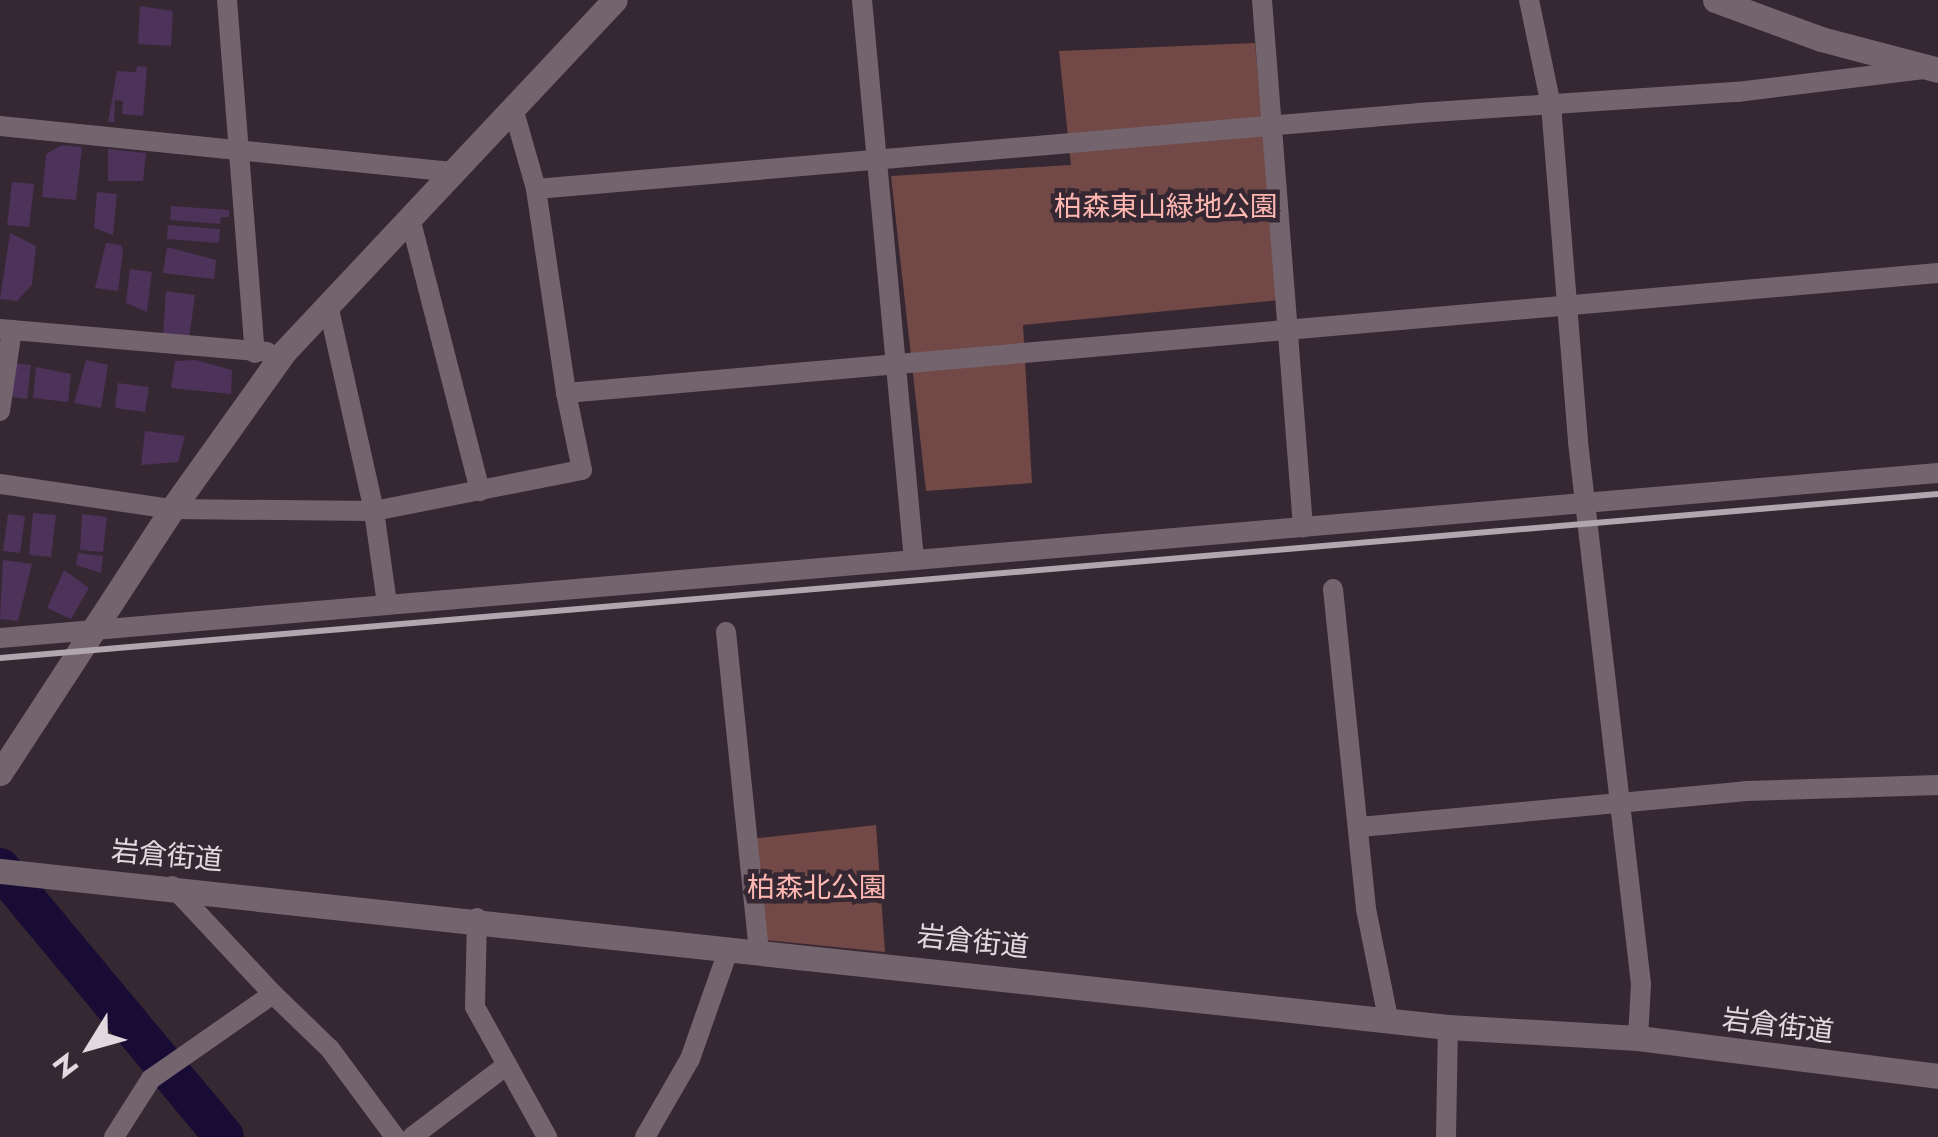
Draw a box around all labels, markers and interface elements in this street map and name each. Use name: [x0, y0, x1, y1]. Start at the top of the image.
park label: 柏森東山緑地公園: [1054, 190, 1278, 224]
street label: 岩倉街道: [110, 834, 224, 878]
park label: 柏森北公園: [747, 871, 887, 905]
street label: 岩倉街道: [916, 919, 1030, 965]
north arrow: [40, 997, 140, 1097]
street label: 岩倉街道: [1720, 1003, 1836, 1049]
text: N: [43, 1044, 89, 1087]

